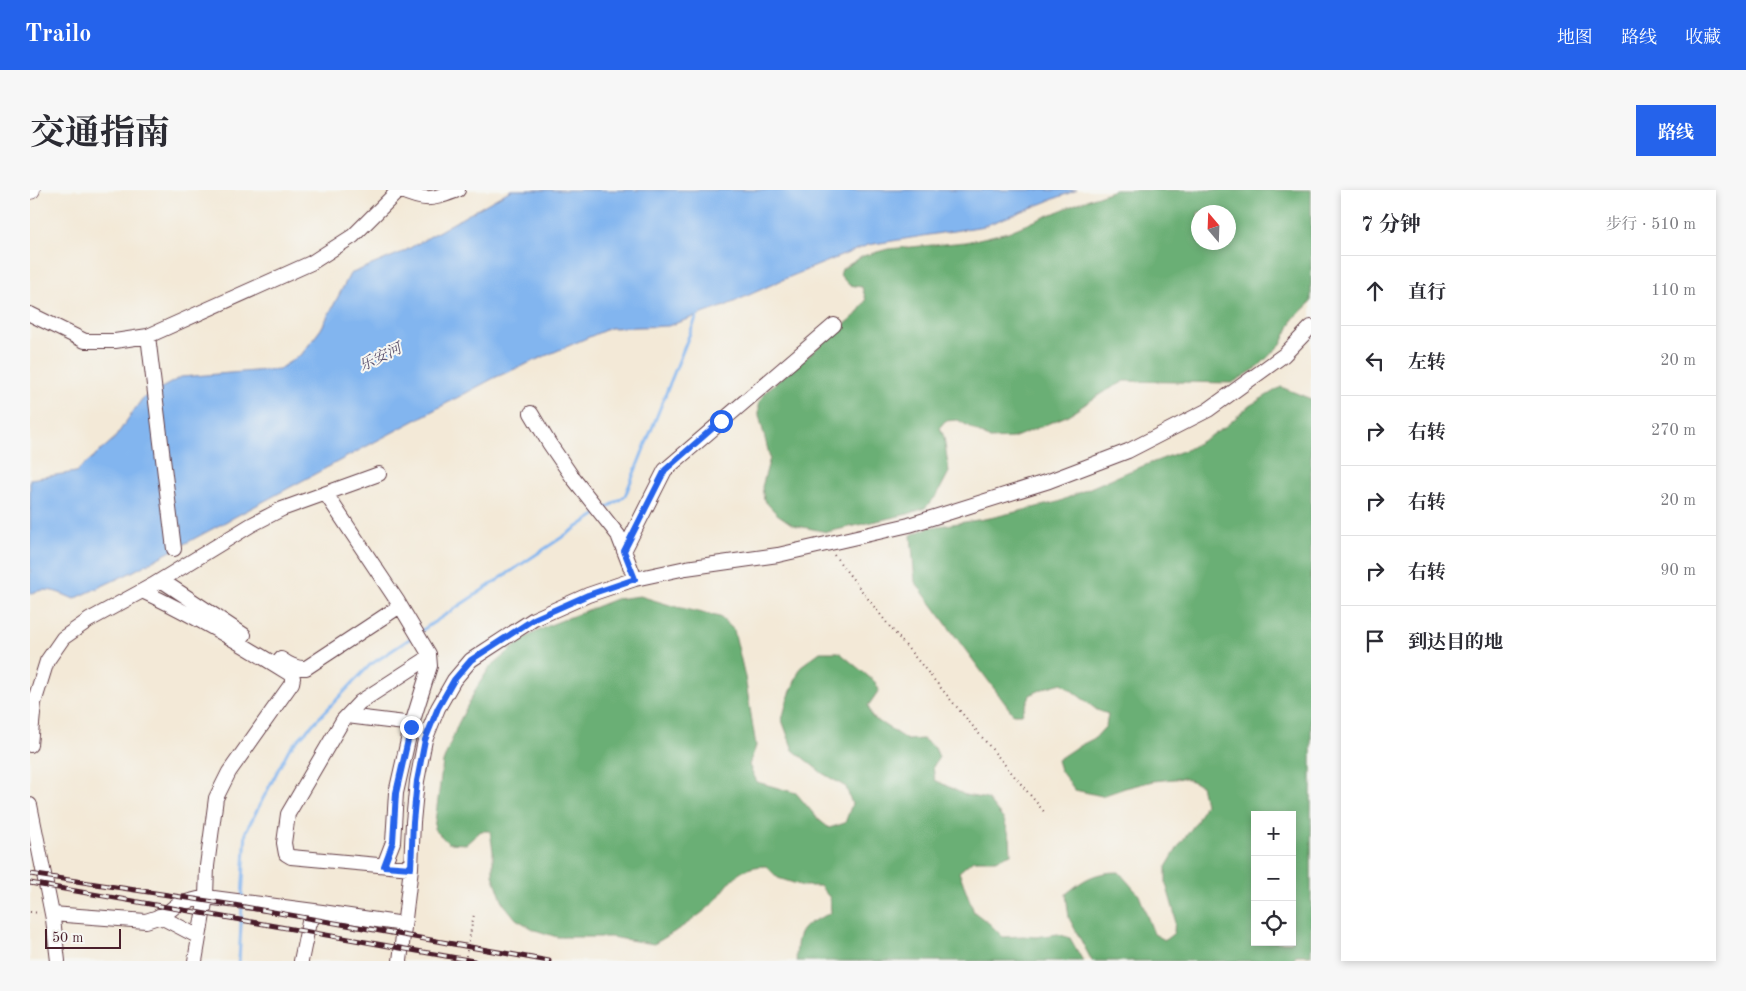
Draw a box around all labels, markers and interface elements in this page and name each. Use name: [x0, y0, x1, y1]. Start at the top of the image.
text: Trailo: [25, 23, 91, 47]
text: 地图: [1557, 29, 1593, 47]
text: 路线: [1621, 29, 1657, 47]
text: 收藏: [1685, 29, 1721, 47]
button: 路线: [1636, 105, 1716, 156]
text: 交通指南: [30, 117, 170, 152]
north arrow: [1191, 205, 1236, 250]
text: 7 分钟: [1361, 215, 1421, 236]
text: 步行 · 510 m: [1606, 217, 1696, 233]
icon: ahead: [1361, 277, 1389, 305]
text: 110 m: [1651, 283, 1696, 299]
text: 直行: [1408, 284, 1446, 303]
water label: 乐安河: [356, 339, 407, 375]
icon: left: [1361, 347, 1389, 375]
text: 20 m: [1660, 353, 1696, 369]
text: 左转: [1408, 354, 1446, 373]
route start: [710, 410, 733, 433]
icon: right: [1361, 417, 1389, 445]
text: 270 m: [1651, 423, 1696, 439]
text: 右转: [1408, 424, 1446, 443]
icon: right: [1361, 487, 1389, 515]
text: 20 m: [1660, 493, 1696, 509]
text: 右转: [1408, 494, 1446, 513]
icon: right: [1361, 557, 1389, 585]
text: 90 m: [1660, 563, 1696, 579]
text: 右转: [1408, 564, 1446, 583]
icon: arrive: [1361, 627, 1389, 655]
text: 到达目的地: [1408, 634, 1503, 653]
route end: [400, 716, 423, 739]
map controls: [1251, 811, 1296, 946]
button: +: [1251, 811, 1296, 856]
button: −: [1251, 856, 1296, 901]
button: locate: [1251, 901, 1296, 946]
scale bar: [45, 926, 121, 949]
text: 50 m: [52, 931, 83, 945]

